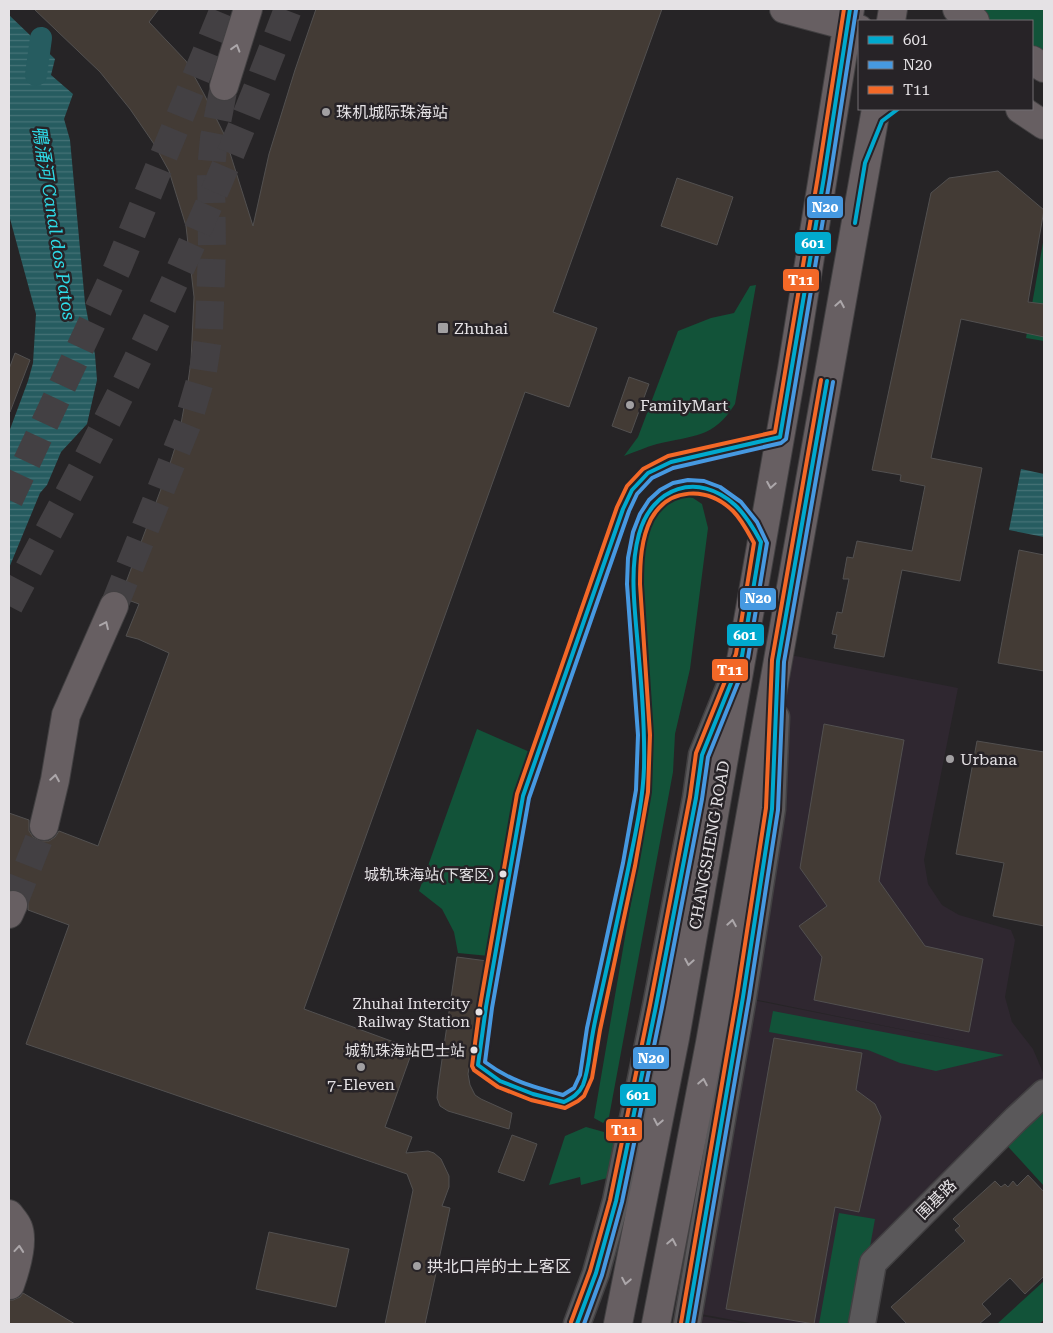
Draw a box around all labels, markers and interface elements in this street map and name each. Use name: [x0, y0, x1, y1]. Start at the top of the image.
legend: [858, 20, 1033, 110]
text: 601: [903, 31, 928, 49]
one-way arrow: [231, 44, 241, 52]
text: N20: [903, 56, 932, 74]
text: T11: [903, 81, 930, 99]
place label: 珠机城际珠海站: [336, 103, 448, 122]
marker: 珠机城际珠海站: [320, 106, 332, 118]
water label: 鴨涌河 Canal dos Patos: [29, 124, 80, 321]
line badge: N20: [806, 195, 844, 219]
text: N20: [812, 199, 838, 215]
line badge: 601: [794, 231, 832, 255]
text: 601: [801, 235, 825, 251]
line badge: T11: [782, 268, 820, 292]
text: T11: [788, 272, 814, 288]
one-way arrow: [835, 300, 845, 309]
place label: Zhuhai: [454, 319, 508, 338]
marker: Zhuhai: [436, 321, 450, 335]
place label: FamilyMart: [640, 396, 728, 415]
marker: FamilyMart: [624, 399, 636, 411]
one-way arrow: [767, 481, 777, 489]
line badge: N20: [739, 587, 777, 611]
text: N20: [745, 590, 771, 606]
one-way arrow: [98, 621, 108, 630]
line badge: 601: [726, 623, 765, 647]
text: 601: [733, 627, 757, 643]
line badge: T11: [711, 658, 749, 682]
text: T11: [717, 662, 743, 678]
place label: Urbana: [960, 750, 1017, 769]
marker: Urbana: [944, 753, 956, 765]
street label: CHANGSHENG ROAD: [685, 759, 734, 931]
one-way arrow: [50, 774, 60, 782]
place label: 城轨珠海站(下客区): [364, 866, 494, 884]
marker: 城轨珠海站(下客区): [498, 869, 508, 879]
one-way arrow: [726, 918, 736, 927]
one-way arrow: [684, 958, 694, 967]
place label: Zhuhai Intercity Railway Station: [353, 995, 470, 1031]
marker: Zhuhai Intercity Railway Station: [474, 1007, 484, 1017]
place label: 城轨珠海站巴士站: [345, 1042, 465, 1060]
marker: 城轨珠海站巴士站: [469, 1045, 479, 1055]
line badge: N20: [632, 1046, 670, 1070]
text: N20: [638, 1050, 664, 1066]
marker: 7-Eleven: [355, 1061, 367, 1073]
place label: 7-Eleven: [327, 1075, 395, 1094]
one-way arrow: [697, 1078, 707, 1087]
line badge: 601: [619, 1083, 657, 1107]
text: 601: [626, 1087, 650, 1103]
one-way arrow: [654, 1117, 664, 1126]
line badge: T11: [605, 1118, 643, 1142]
text: T11: [611, 1122, 637, 1138]
street label: 围基路: [913, 1176, 960, 1223]
one-way arrow: [666, 1238, 677, 1246]
one-way arrow: [13, 1244, 24, 1252]
place label: 拱北口岸的士上客区: [427, 1257, 571, 1276]
marker: 拱北口岸的士上客区: [411, 1260, 423, 1272]
one-way arrow: [622, 1277, 632, 1286]

